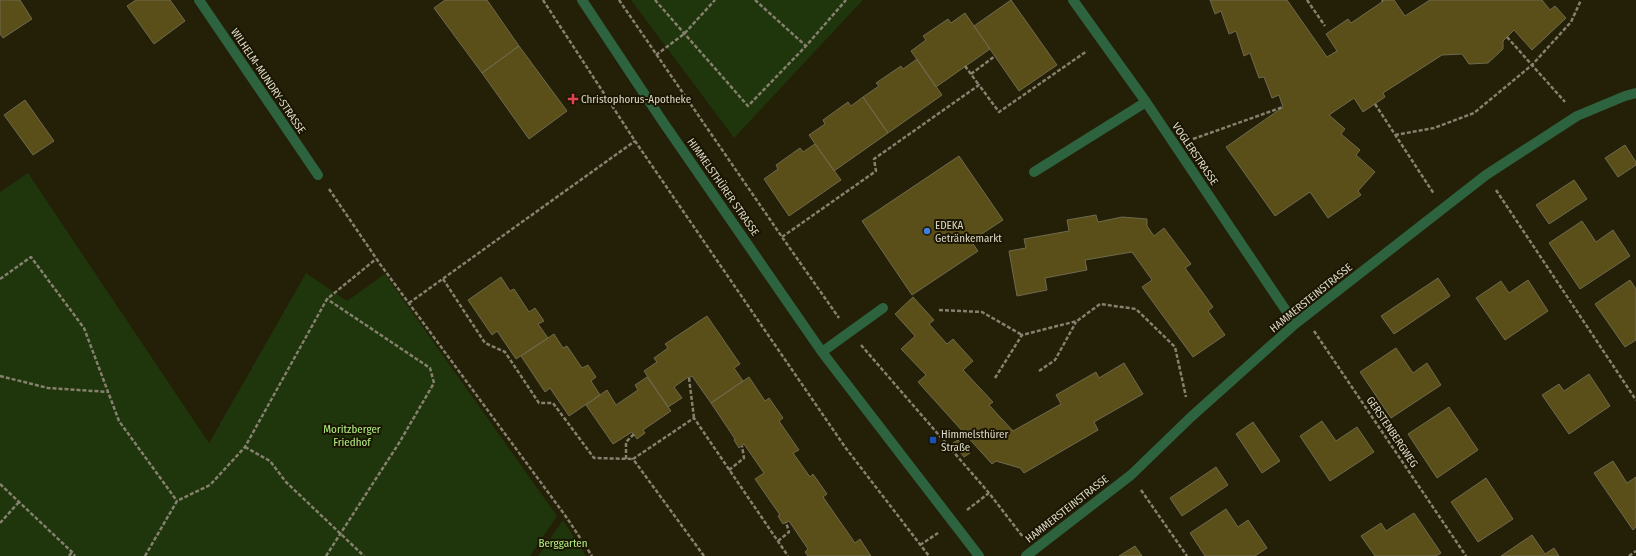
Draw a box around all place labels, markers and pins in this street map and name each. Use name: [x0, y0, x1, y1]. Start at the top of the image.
place label: Christophorus-Apotheke: [581, 93, 691, 106]
marker: Christophorus-Apotheke: [568, 94, 578, 104]
place label: EDEKA Getränkemarkt: [935, 219, 1002, 245]
marker: EDEKA Getränkemarkt: [922, 226, 932, 236]
place label: Himmelsthürer Straße: [941, 428, 1009, 454]
marker: Himmelsthürer Straße: [928, 435, 938, 445]

